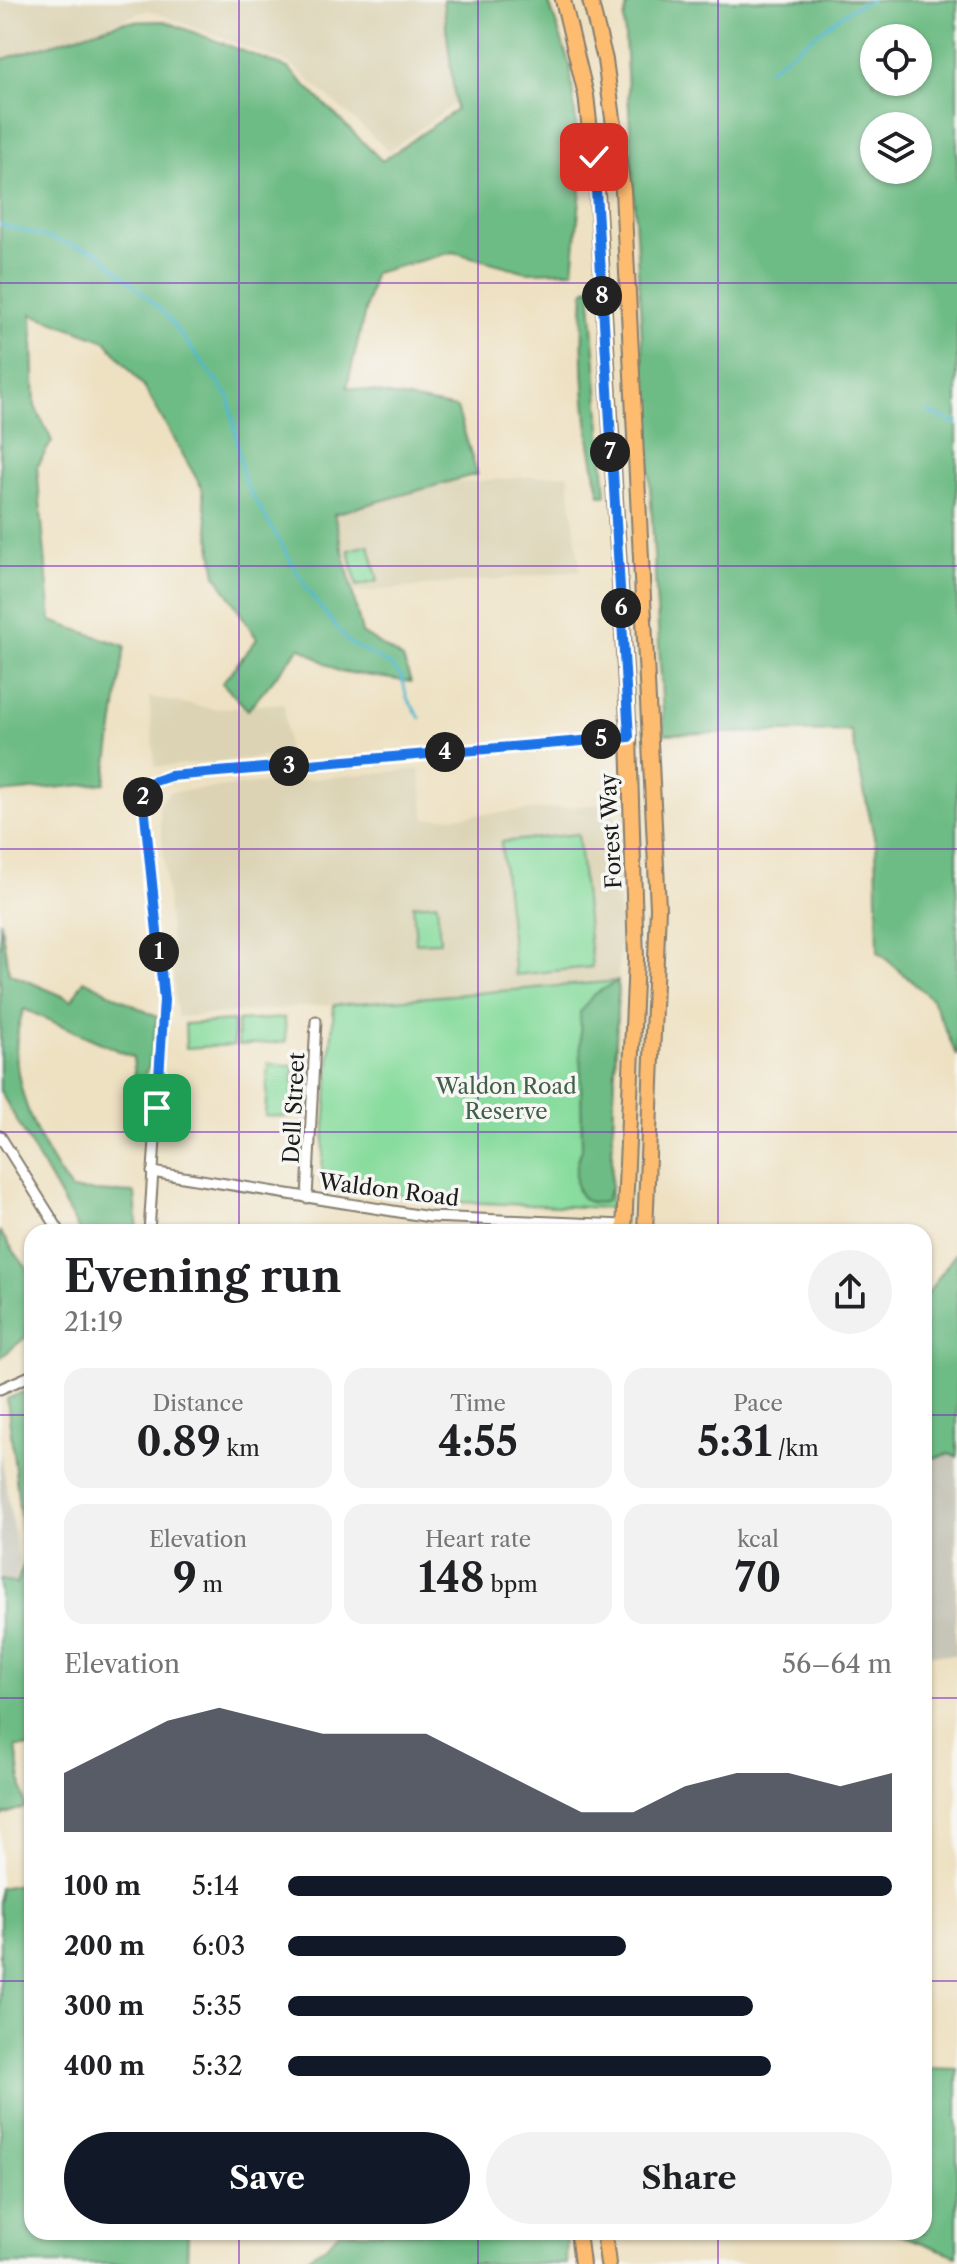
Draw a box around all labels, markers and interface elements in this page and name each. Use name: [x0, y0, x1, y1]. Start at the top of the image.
map controls: [860, 24, 932, 184]
button: locate: [860, 24, 932, 96]
button: layers: [860, 112, 932, 184]
pin: [560, 123, 628, 191]
icon: check: [572, 135, 616, 179]
pin: 8: [582, 276, 622, 316]
text: 8: [595, 282, 609, 309]
pin: 7: [590, 432, 630, 472]
text: 7: [604, 438, 616, 465]
pin: 6: [601, 588, 641, 628]
text: 6: [614, 594, 628, 621]
pin: 5: [581, 719, 621, 759]
text: 5: [595, 725, 607, 752]
pin: 4: [425, 732, 465, 772]
text: 4: [438, 738, 452, 765]
pin: 3: [269, 746, 309, 786]
text: 3: [283, 752, 295, 779]
street label: Forest Way: [594, 772, 628, 890]
pin: 2: [123, 777, 163, 817]
text: 2: [137, 783, 150, 810]
pin: 1: [139, 932, 179, 972]
text: 1: [154, 938, 164, 965]
street label: Dell Street: [278, 1051, 310, 1164]
park label: Waldon Road Reserve: [434, 1073, 577, 1125]
pin: [123, 1074, 191, 1142]
icon: arrive: [135, 1086, 179, 1130]
street label: Waldon Road: [316, 1168, 461, 1212]
text: Evening run: [64, 1249, 341, 1303]
button: share: [808, 1250, 892, 1334]
text: 21:19: [64, 1306, 123, 1338]
text: Distance: [152, 1390, 244, 1417]
text: Time: [450, 1390, 506, 1417]
text: Pace: [733, 1390, 783, 1417]
text: 0.89: [136, 1417, 221, 1466]
text: 4:55: [438, 1417, 518, 1466]
text: 5:31: [697, 1417, 772, 1466]
text: km: [221, 1435, 260, 1462]
text: /km: [772, 1435, 819, 1462]
text: Elevation: [149, 1526, 247, 1553]
text: Heart rate: [425, 1526, 531, 1553]
text: kcal: [737, 1526, 779, 1553]
text: 9: [173, 1553, 197, 1602]
text: 148: [418, 1553, 485, 1602]
text: 70: [735, 1553, 781, 1602]
text: m: [197, 1571, 223, 1598]
text: bpm: [485, 1571, 538, 1598]
text: Elevation: [64, 1648, 180, 1680]
text: 56–64 m: [782, 1648, 892, 1680]
text: 100 m: [64, 1870, 141, 1902]
text: 5:14: [192, 1870, 239, 1902]
text: 200 m: [64, 1930, 145, 1962]
text: 6:03: [192, 1930, 245, 1962]
text: 300 m: [64, 1990, 144, 2022]
text: 5:35: [192, 1990, 242, 2022]
text: 400 m: [64, 2050, 145, 2082]
text: 5:32: [192, 2050, 243, 2082]
button: Save: [64, 2132, 470, 2224]
button: Share: [486, 2132, 892, 2224]

